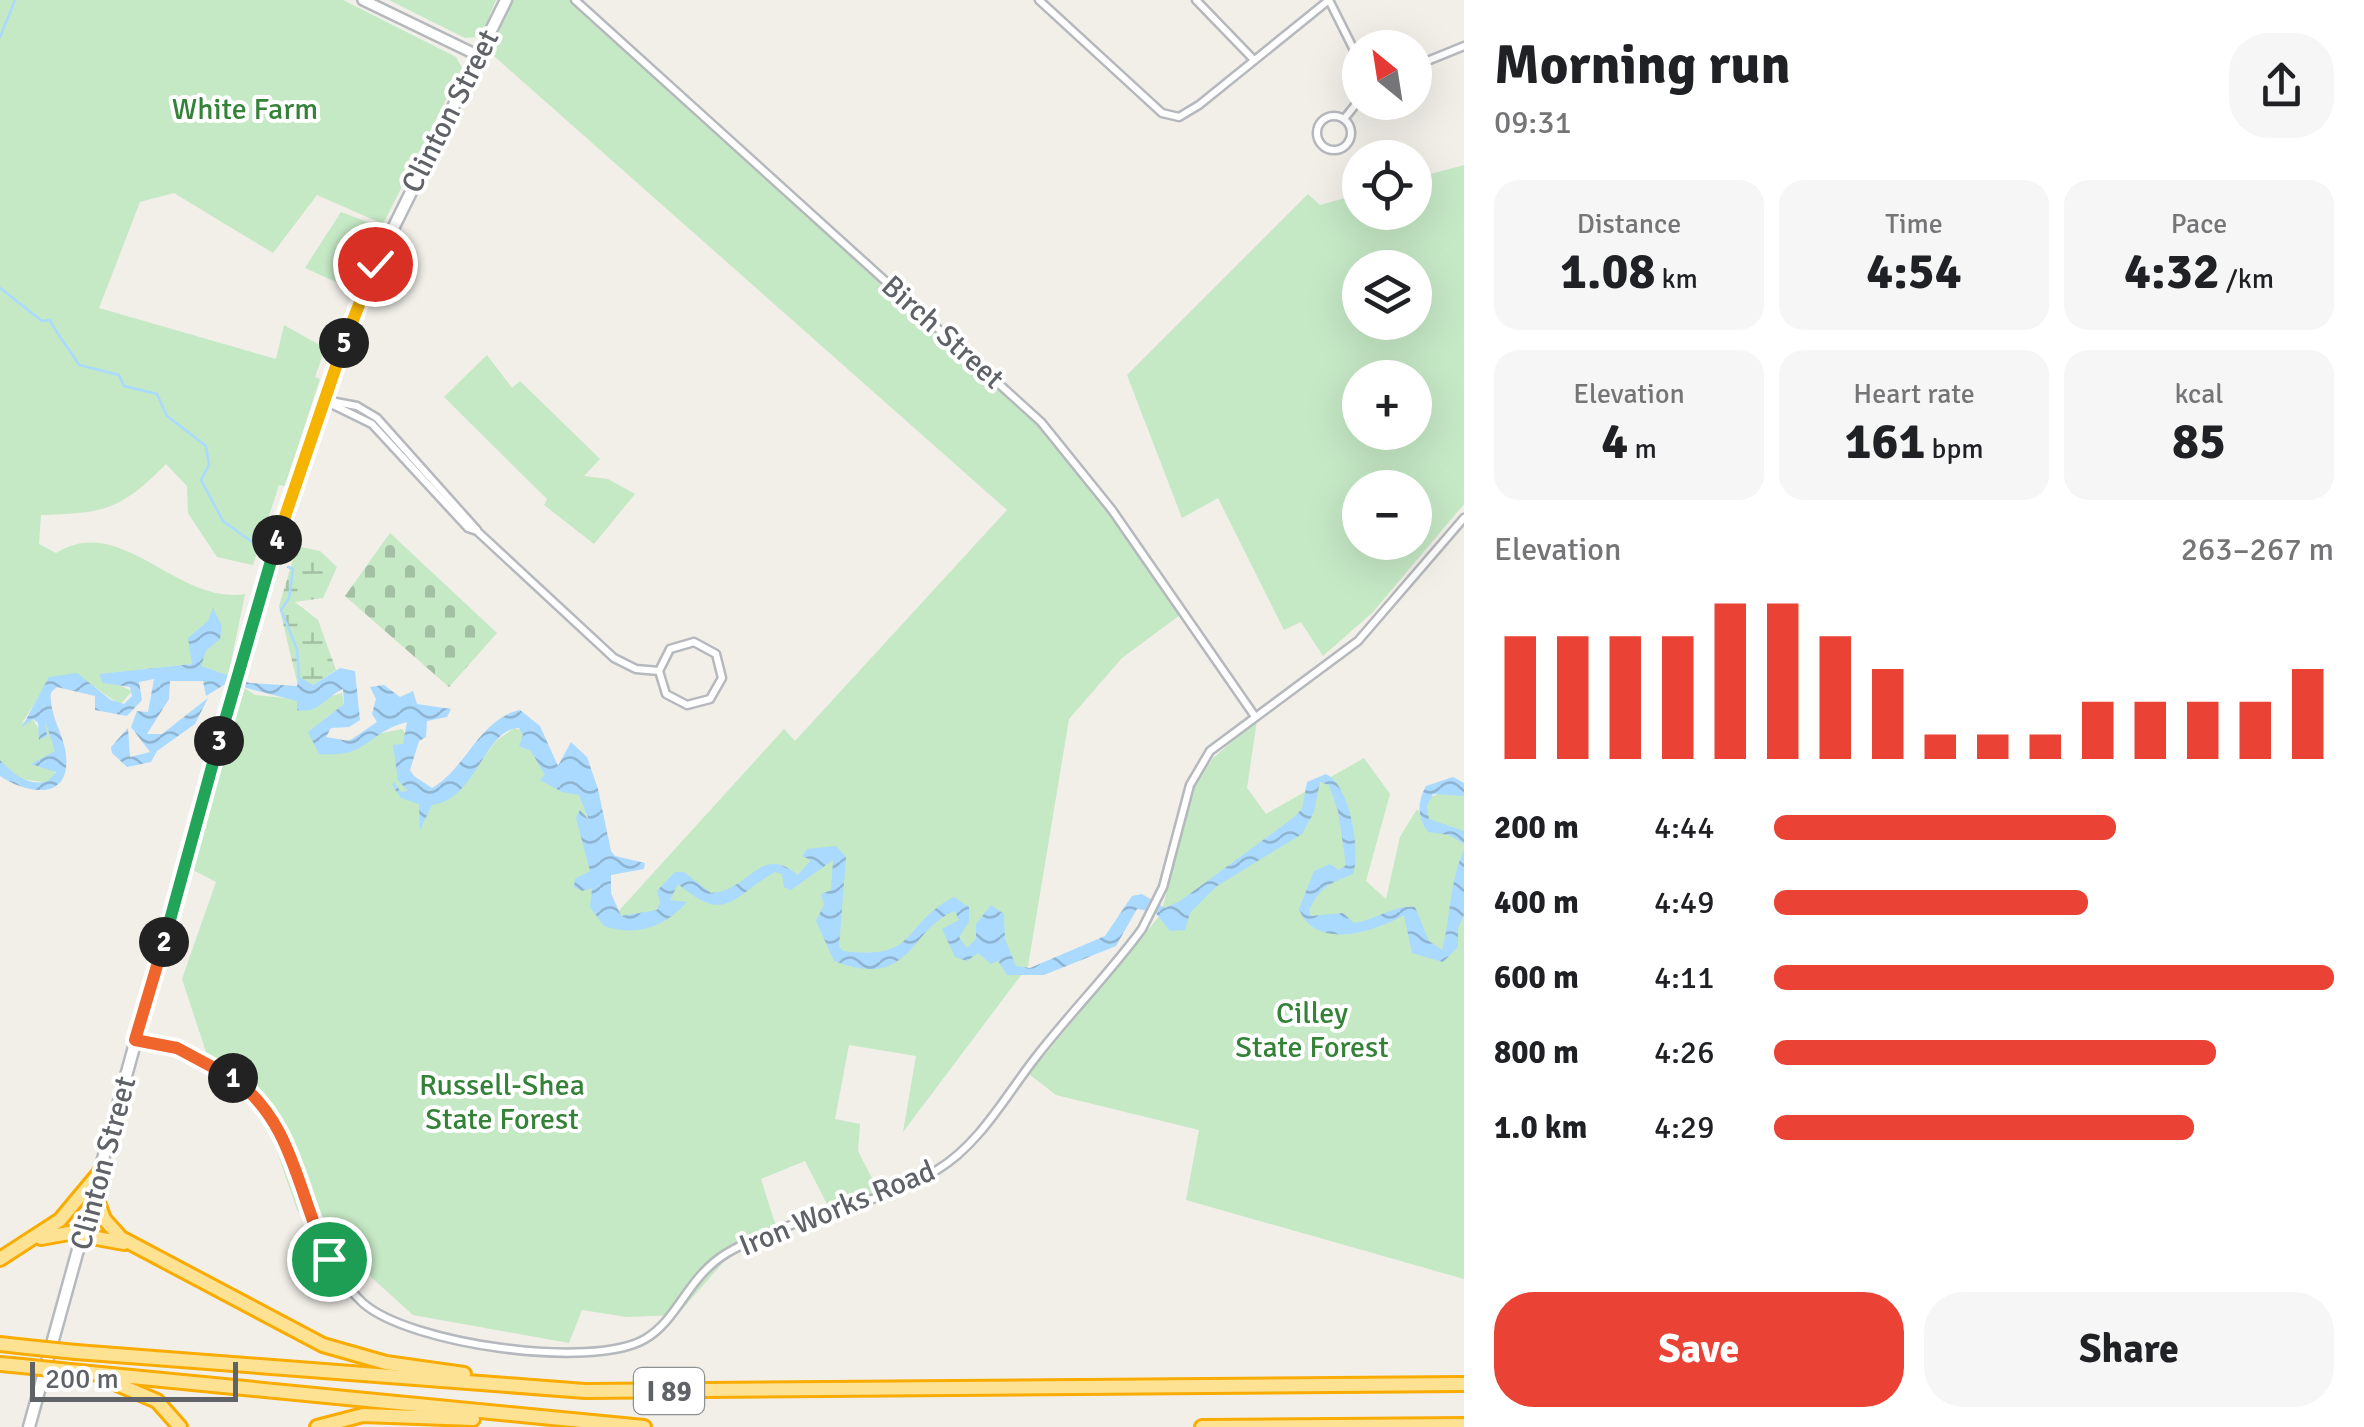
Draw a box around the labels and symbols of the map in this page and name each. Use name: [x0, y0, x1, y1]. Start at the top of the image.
street label: Clinton Street: [394, 23, 507, 199]
north arrow: [1342, 30, 1432, 120]
park label: White Farm: [172, 91, 318, 128]
pin: [333, 222, 418, 307]
street label: Birch Street: [874, 268, 1012, 397]
pin: 5: [319, 318, 369, 368]
pin: 4: [252, 515, 302, 565]
pin: 3: [194, 716, 244, 766]
pin: 2: [139, 917, 189, 967]
park label: Cilley State Forest: [1235, 995, 1389, 1066]
pin: 1: [208, 1053, 258, 1103]
park label: Russell-Shea State Forest: [419, 1067, 585, 1138]
street label: Clinton Street: [63, 1072, 144, 1254]
street label: Iron Works Road: [734, 1152, 940, 1265]
pin: [287, 1217, 372, 1302]
scale bar: [30, 1357, 238, 1402]
road number: I 89: [634, 1368, 704, 1414]

